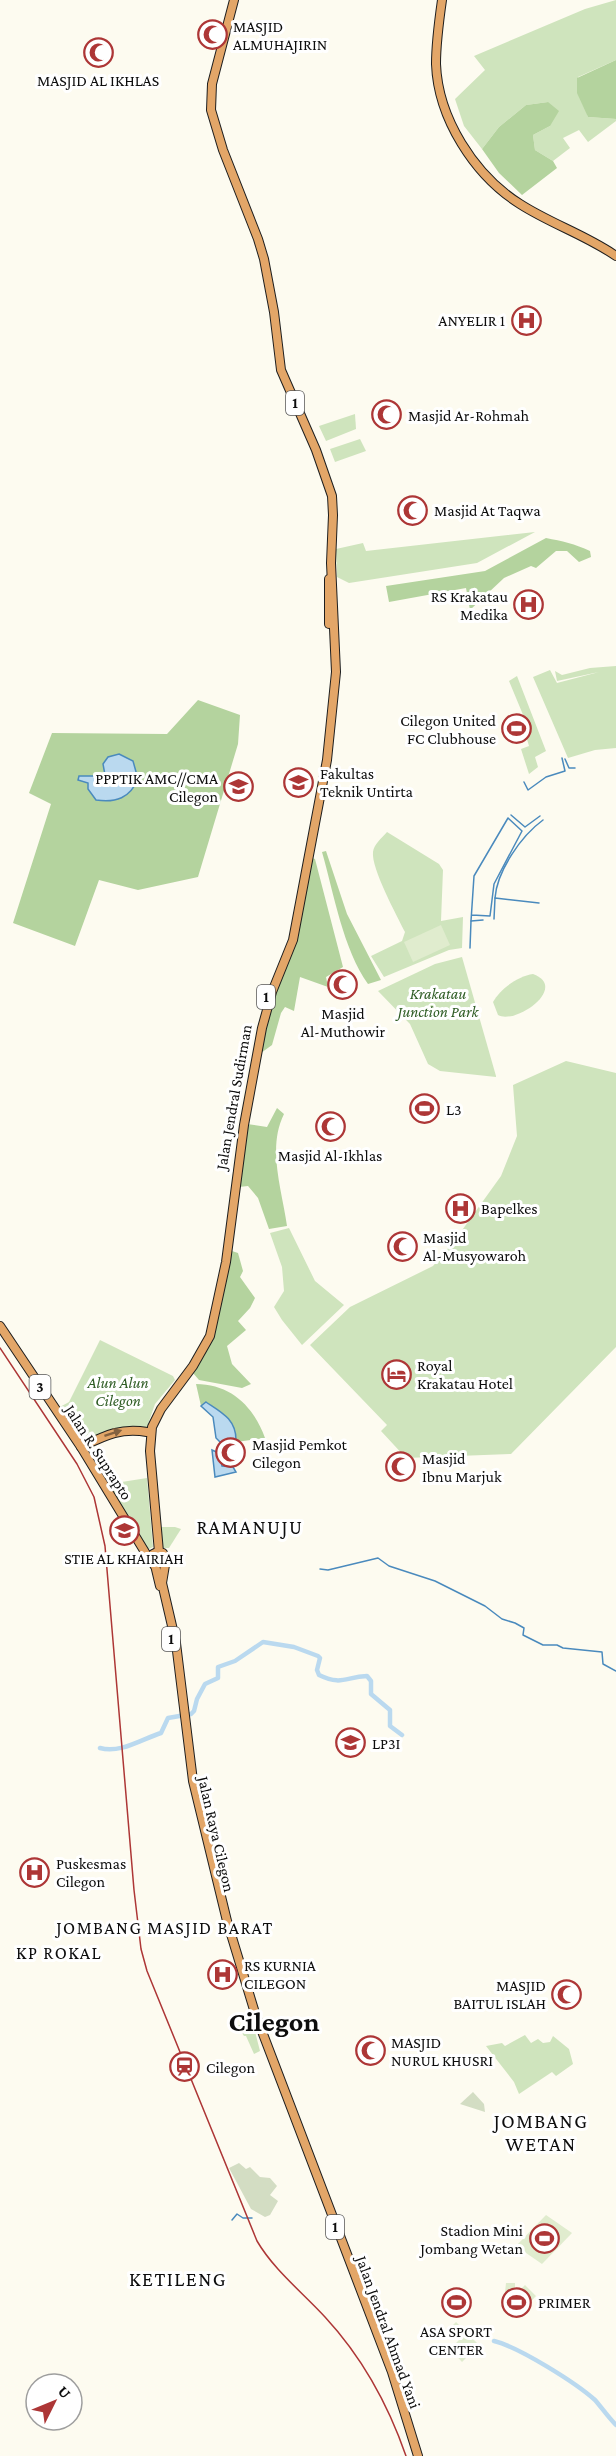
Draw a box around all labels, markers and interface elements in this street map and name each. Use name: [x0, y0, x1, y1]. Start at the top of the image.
place label: MASJID ALMUHAJIRIN: [233, 18, 327, 54]
mosque icon: MASJID ALMUHAJIRIN: [196, 19, 228, 51]
mosque icon: MASJID AL IKHLAS: [82, 36, 114, 68]
place label: MASJID AL IKHLAS: [37, 72, 159, 90]
hospital icon: ANYELIR 1: [510, 304, 542, 336]
place label: ANYELIR 1: [438, 312, 505, 329]
road number: 1: [286, 391, 304, 415]
mosque icon: Masjid Ar-Rohmah: [371, 399, 403, 431]
place label: Masjid Ar-Rohmah: [408, 407, 530, 425]
mosque icon: Masjid At Taqwa: [397, 494, 429, 526]
place label: Masjid At Taqwa: [434, 502, 541, 520]
place label: RS Krakatau Medika: [431, 588, 509, 623]
hospital icon: RS Krakatau Medika: [513, 589, 545, 621]
place label: Cilegon United FC Clubhouse: [400, 712, 497, 747]
sports icon: Cilegon United FC Clubhouse: [501, 713, 533, 745]
place label: Fakultas Teknik Untirta: [320, 765, 414, 800]
school or university icon: Fakultas Teknik Untirta: [283, 766, 315, 798]
place label: PPPTIK AMC//CMA Cilegon: [95, 770, 219, 806]
school or university icon: PPPTIK AMC//CMA Cilegon: [223, 771, 255, 803]
mosque icon: Masjid Al-Muthowir: [327, 969, 359, 1001]
road number: 1: [257, 985, 275, 1009]
park label: Krakatau Junction Park: [394, 985, 480, 1021]
place label: Masjid Al-Muthowir: [301, 1005, 385, 1040]
street label: Jalan Jendral Sudirman: [212, 1023, 256, 1173]
sports icon: L3: [409, 1093, 441, 1125]
place label: L3: [446, 1101, 462, 1118]
mosque icon: Masjid Al-Ikhlas: [314, 1111, 346, 1143]
place label: Masjid Al-Ikhlas: [278, 1147, 382, 1165]
hospital icon: Bapelkes: [444, 1192, 476, 1224]
place label: Bapelkes: [481, 1200, 538, 1218]
place label: Masjid Al-Musyowaroh: [423, 1229, 527, 1265]
mosque icon: Masjid Al-Musyowaroh: [386, 1230, 418, 1262]
place label: Royal Krakatau Hotel: [417, 1357, 513, 1392]
hotel icon: Royal Krakatau Hotel: [380, 1358, 412, 1390]
park label: Alun Alun Cilegon: [86, 1374, 149, 1410]
road number: 3: [30, 1375, 51, 1399]
street label: Jalan R. Suprapto: [60, 1400, 136, 1503]
one-way arrow: [104, 1428, 122, 1437]
place label: Masjid Pemkot Cilegon: [252, 1436, 348, 1472]
mosque icon: Masjid Pemkot Cilegon: [215, 1437, 247, 1469]
place label: Masjid Ibnu Marjuk: [422, 1450, 502, 1486]
mosque icon: Masjid Ibnu Marjuk: [385, 1451, 417, 1483]
school or university icon: STIE AL KHAIRIAH: [108, 1514, 140, 1546]
district label: RAMANUJU: [197, 1516, 303, 1539]
place label: STIE AL KHAIRIAH: [64, 1550, 184, 1567]
road number: 1: [162, 1627, 180, 1651]
school or university icon: LP3I: [335, 1727, 367, 1759]
place label: LP3I: [372, 1735, 401, 1752]
street label: Jalan Raya Cilegon: [194, 1773, 238, 1894]
place label: Puskesmas Cilegon: [56, 1855, 126, 1891]
hospital icon: Puskesmas Cilegon: [19, 1856, 51, 1888]
district label: JOMBANG MASJID BARAT: [54, 1918, 274, 1938]
district label: KP ROKAL: [16, 1943, 102, 1963]
place label: RS KURNIA CILEGON: [244, 1957, 317, 1992]
hospital icon: RS KURNIA CILEGON: [207, 1958, 239, 1990]
place label: MASJID BAITUL ISLAH: [453, 1977, 546, 2012]
mosque icon: MASJID BAITUL ISLAH: [551, 1978, 583, 2010]
district label: Cilegon: [229, 2006, 319, 2037]
place label: MASJID NURUL KHUSRI: [391, 2034, 493, 2069]
mosque icon: MASJID NURUL KHUSRI: [354, 2035, 386, 2067]
station icon: Cilegon: [169, 2051, 201, 2083]
place label: Cilegon: [206, 2059, 255, 2077]
district label: JOMBANG WETAN: [492, 2110, 588, 2155]
road number: 1: [326, 2215, 344, 2239]
place label: Stadion Mini Jombang Wetan: [418, 2222, 523, 2258]
sports icon: Stadion Mini Jombang Wetan: [528, 2223, 560, 2255]
street label: Jalan Jendral Ahmad Yani: [351, 2252, 424, 2411]
district label: KETILENG: [129, 2268, 227, 2290]
sports icon: PRIMER: [501, 2286, 533, 2318]
sports icon: ASA SPORT CENTER: [440, 2287, 472, 2319]
place label: PRIMER: [538, 2294, 591, 2311]
place label: ASA SPORT CENTER: [420, 2323, 492, 2358]
north arrow: [24, 2372, 84, 2432]
text: U: [55, 2382, 75, 2402]

